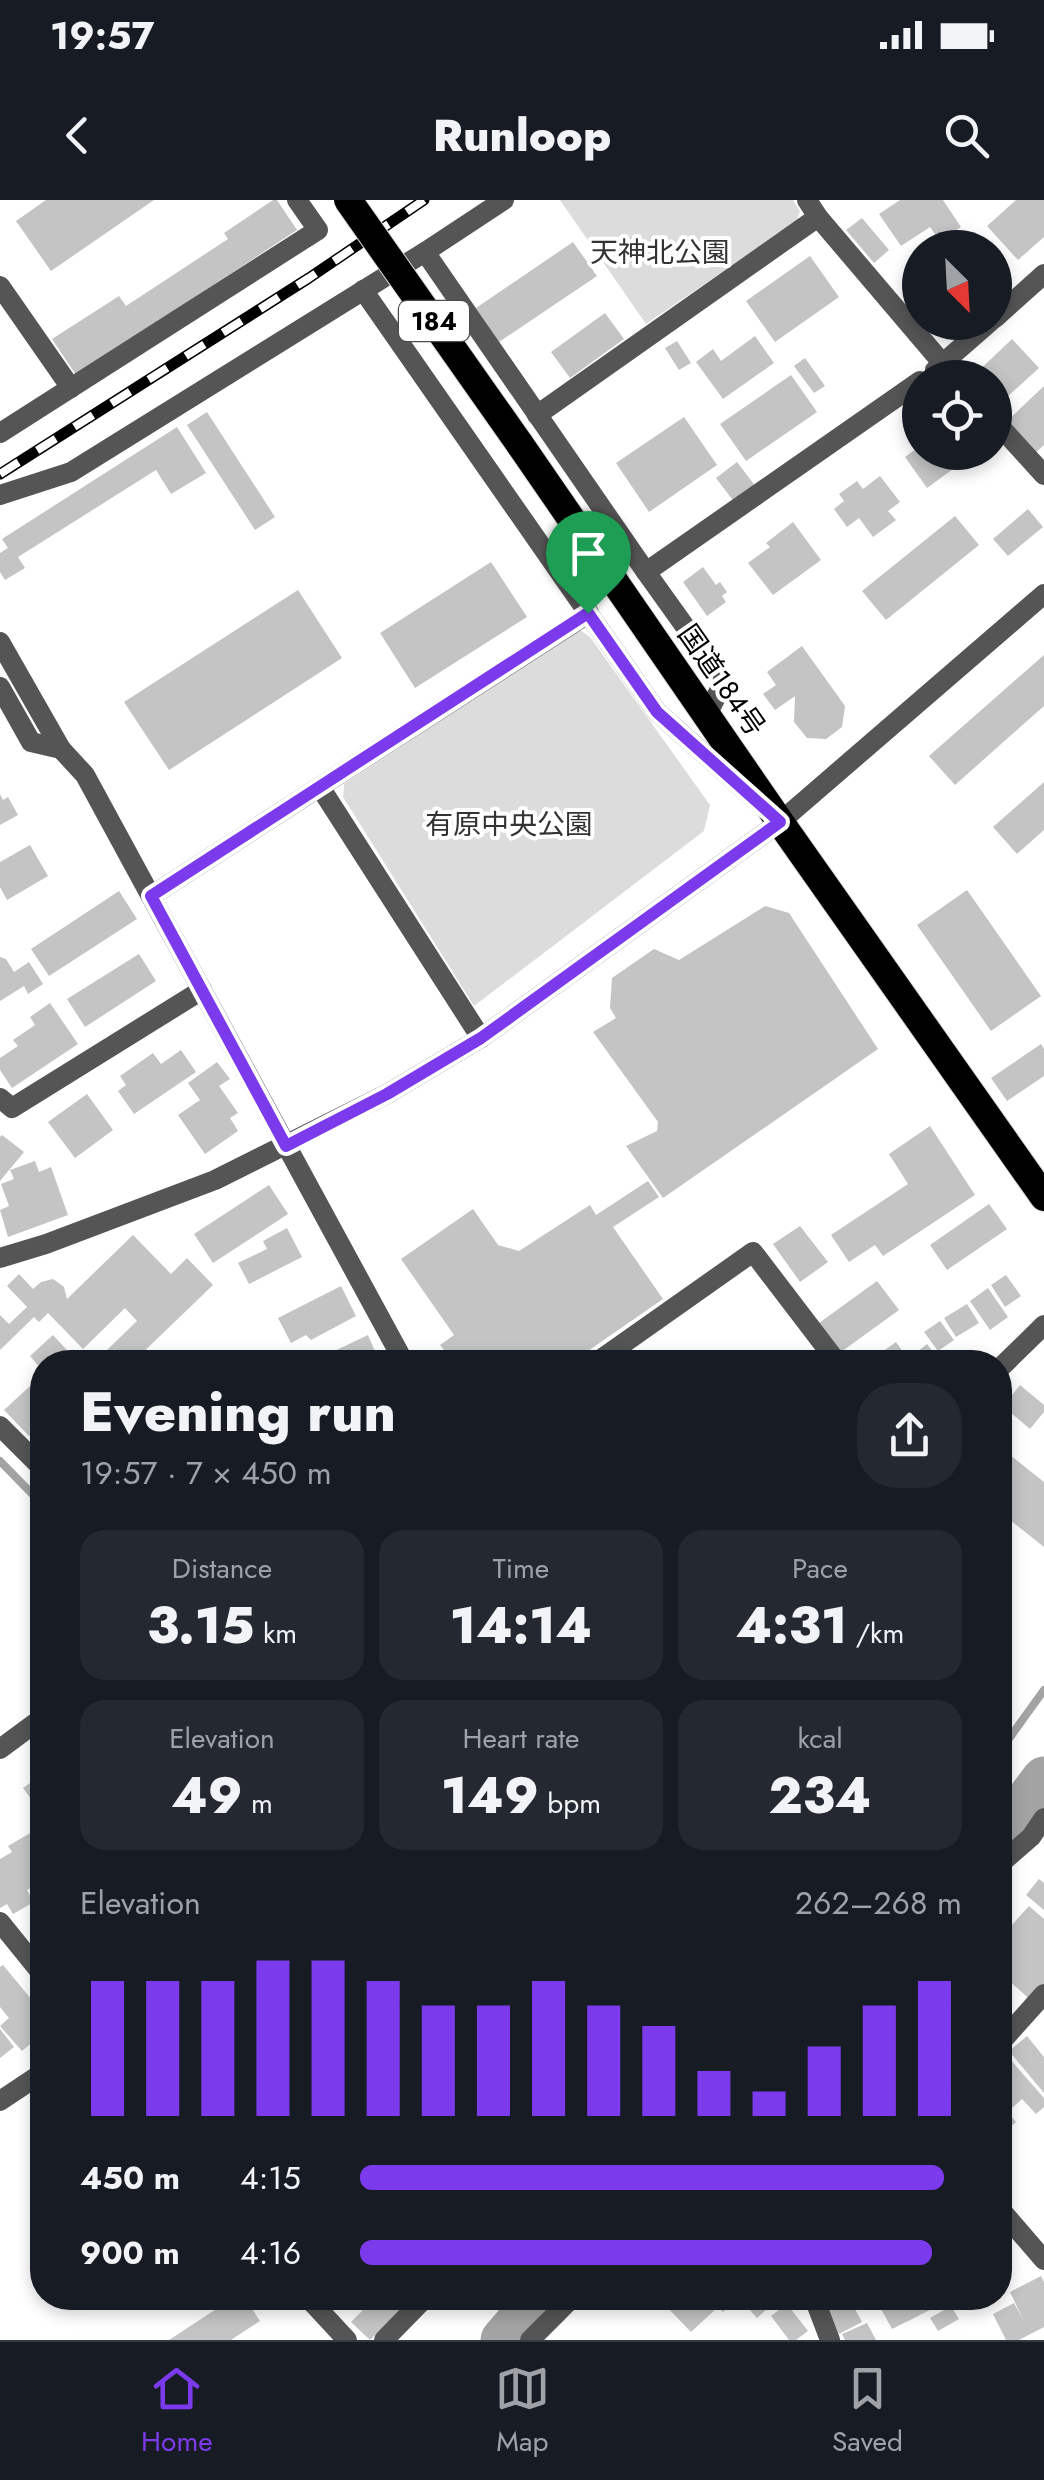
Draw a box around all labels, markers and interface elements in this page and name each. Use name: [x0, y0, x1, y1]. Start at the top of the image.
text: 19:57: [50, 8, 154, 63]
text: Runloop: [433, 103, 611, 168]
icon: back: [50, 108, 105, 163]
icon: search: [939, 108, 994, 163]
north arrow: [902, 230, 1012, 340]
map controls: [902, 230, 1012, 470]
park label: 天神北公園: [590, 232, 730, 273]
road number: 184: [399, 301, 469, 341]
button: locate: [902, 360, 1012, 470]
pin: [546, 511, 631, 614]
icon: arrive: [561, 526, 616, 581]
street label: 国道184号: [668, 616, 775, 745]
park label: 有原中央公園: [425, 804, 593, 845]
text: Evening run: [80, 1372, 396, 1452]
button: share: [857, 1383, 962, 1488]
text: 19:57 · 7 × 450 m: [80, 1450, 332, 1496]
text: Distance: [172, 1548, 272, 1589]
text: Time: [493, 1548, 549, 1589]
text: Pace: [792, 1548, 848, 1589]
text: 3.15: [147, 1589, 255, 1662]
text: 14:14: [450, 1589, 592, 1662]
text: 4:31: [736, 1589, 847, 1662]
text: km: [255, 1613, 297, 1654]
text: /km: [847, 1613, 904, 1654]
text: Elevation: [169, 1718, 275, 1759]
text: Heart rate: [463, 1718, 579, 1759]
text: kcal: [797, 1718, 843, 1759]
text: 49: [171, 1759, 243, 1832]
text: 149: [441, 1759, 539, 1832]
text: 234: [769, 1759, 871, 1832]
text: m: [243, 1783, 273, 1824]
text: bpm: [539, 1783, 601, 1824]
text: Elevation: [80, 1880, 201, 1926]
text: 262–268 m: [795, 1880, 962, 1926]
text: 450 m: [80, 2155, 180, 2201]
text: 4:15: [240, 2155, 301, 2201]
text: 900 m: [80, 2230, 180, 2276]
text: 4:16: [240, 2230, 301, 2276]
tab: Home: [141, 2361, 213, 2462]
tab: Map: [495, 2361, 550, 2462]
tab: Saved: [832, 2361, 903, 2462]

